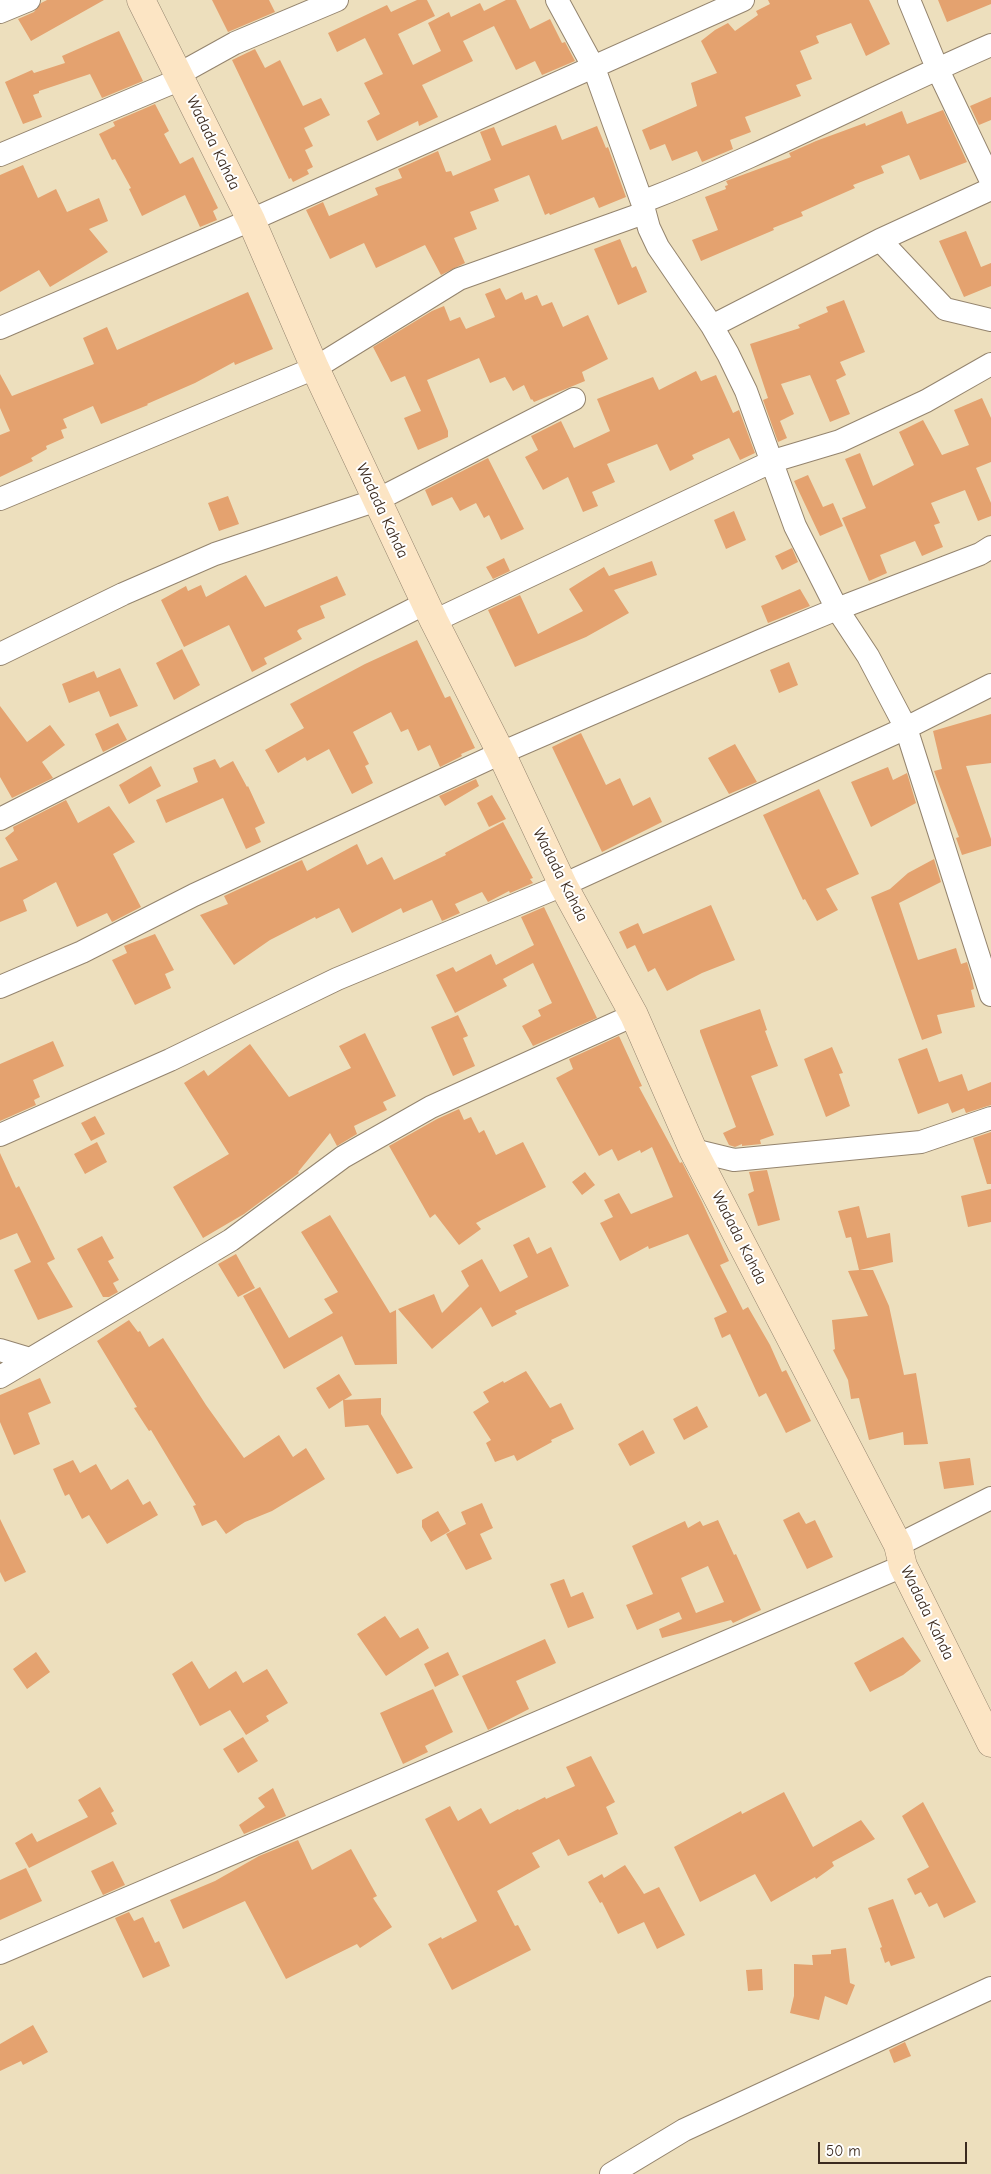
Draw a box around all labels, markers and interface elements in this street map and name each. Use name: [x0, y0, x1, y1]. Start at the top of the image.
street label: Wadada Kahda: [182, 93, 244, 193]
street label: Wadada Kahda: [352, 461, 412, 561]
street label: Wadada Kahda: [528, 825, 592, 925]
street label: Wadada Kahda: [707, 1188, 771, 1288]
street label: Wadada Kahda: [896, 1563, 958, 1663]
scale bar: [821, 2132, 970, 2164]
text: 50 m: [826, 2142, 861, 2160]

